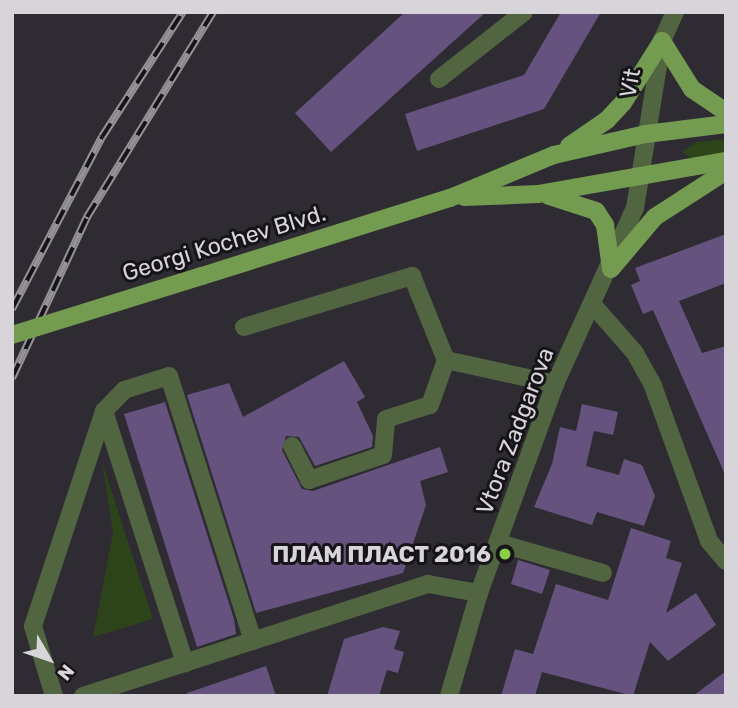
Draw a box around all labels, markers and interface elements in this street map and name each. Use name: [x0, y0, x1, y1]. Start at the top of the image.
street label: Vit: [614, 66, 646, 100]
street label: Georgi Kochev Blvd.: [119, 199, 329, 287]
street label: Vtora Zadgarova: [470, 344, 560, 518]
place label: ПЛАМ ПЛАСТ 2016: [272, 540, 491, 568]
marker: ПЛАМ ПЛАСТ 2016: [497, 546, 513, 562]
north arrow: [14, 624, 84, 694]
text: N: [52, 660, 79, 685]

